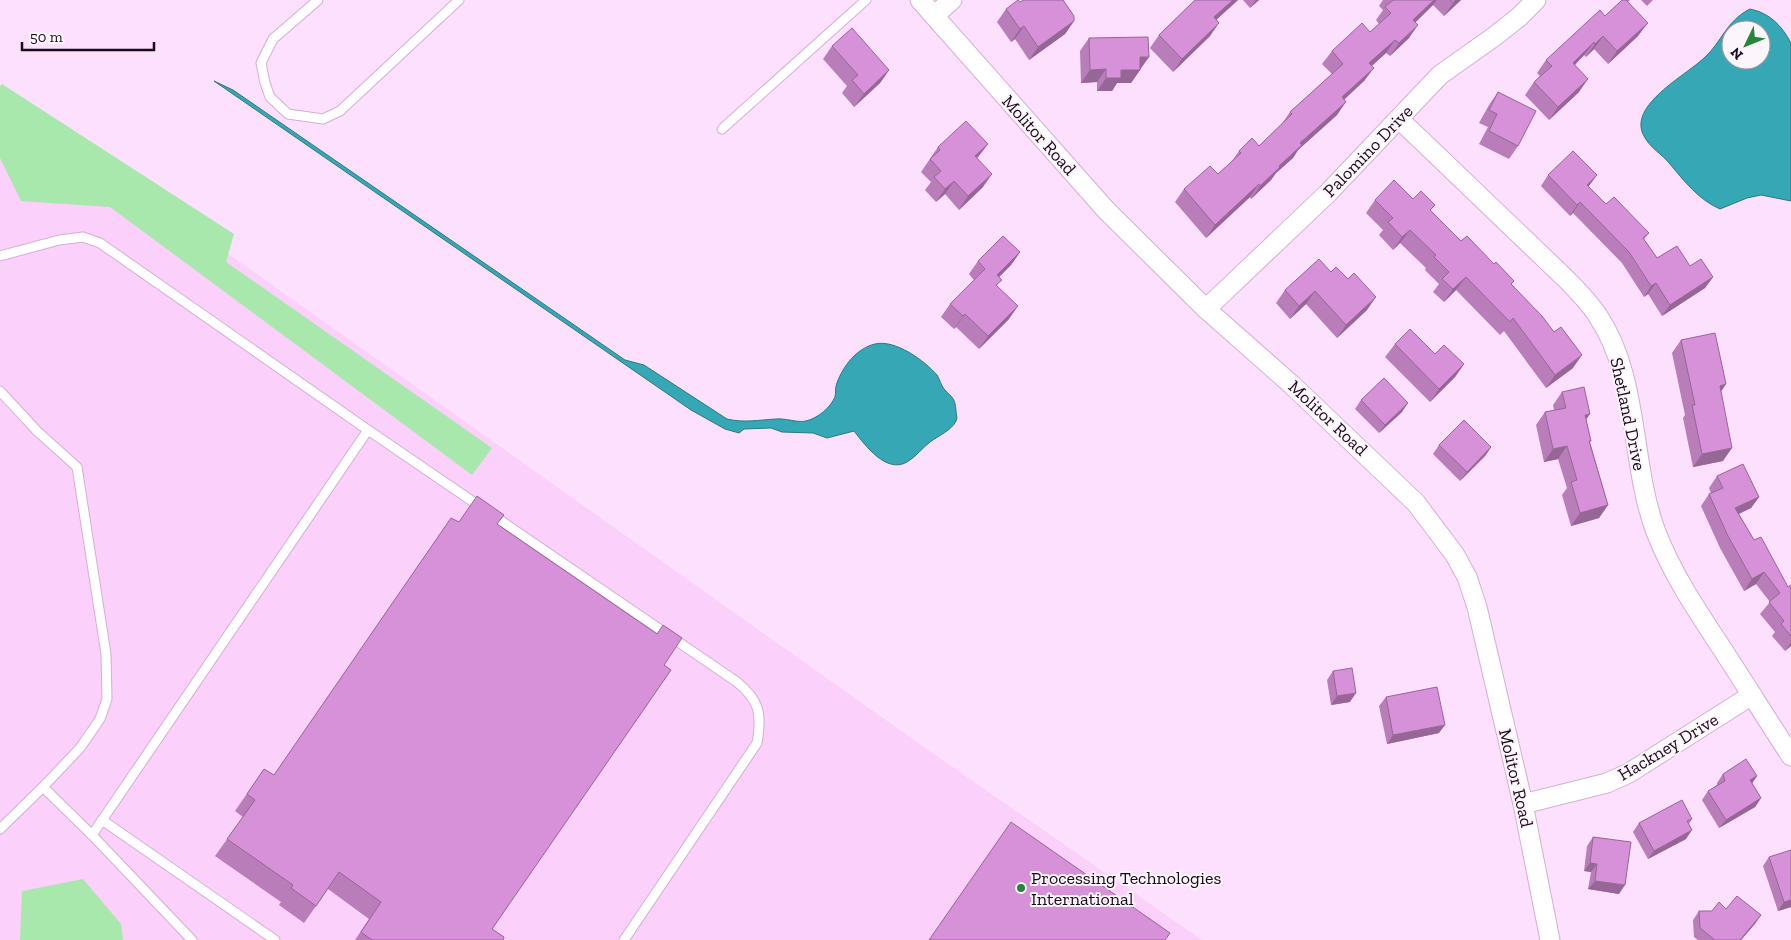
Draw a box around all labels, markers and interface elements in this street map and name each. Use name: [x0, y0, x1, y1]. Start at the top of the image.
scale bar: [22, 20, 155, 52]
north arrow: [1721, 20, 1771, 70]
text: 50 m: [30, 28, 63, 46]
text: N: [1727, 44, 1747, 63]
street label: Molitor Road: [997, 90, 1081, 180]
street label: Palomino Drive: [1319, 100, 1417, 202]
street label: Shetland Drive: [1605, 355, 1651, 473]
street label: Molitor Road: [1284, 376, 1372, 460]
street label: Hackney Drive: [1614, 708, 1722, 786]
street label: Molitor Road: [1494, 727, 1538, 830]
place label: Processing Technologies International: [1031, 867, 1221, 910]
marker: Processing Technologies International: [1015, 882, 1027, 894]

